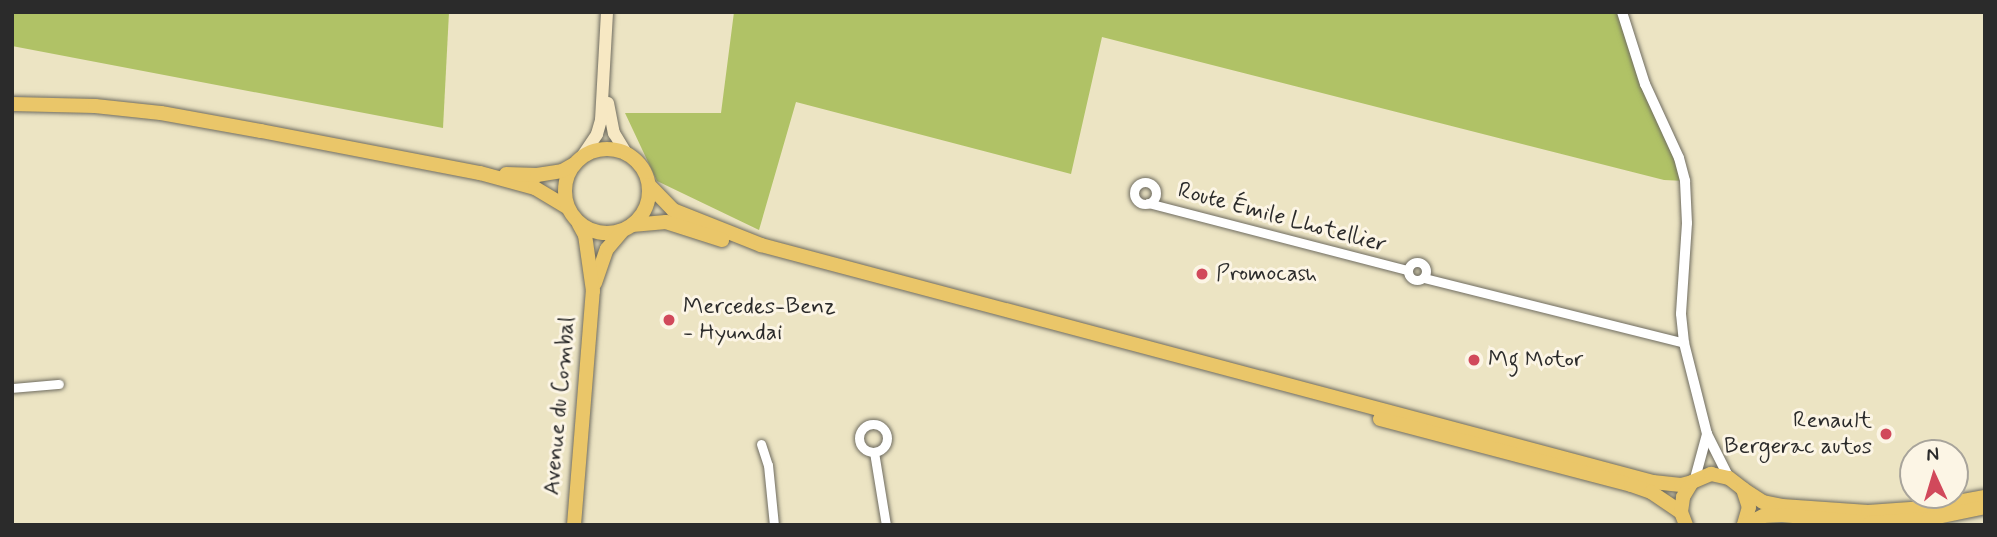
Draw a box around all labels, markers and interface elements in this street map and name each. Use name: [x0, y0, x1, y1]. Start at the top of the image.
street label: Route Émile Lhotellier: [1174, 177, 1390, 259]
place label: Promocash: [1216, 260, 1317, 288]
marker: Promocash: [1194, 266, 1210, 282]
place label: Mercedes-Benz - Hyundai: [683, 293, 836, 347]
marker: Mercedes-Benz - Hyundai: [661, 312, 677, 328]
street label: Avenue du Combal: [538, 314, 582, 498]
place label: Mg Motor: [1488, 346, 1581, 374]
marker: Mg Motor: [1466, 352, 1482, 368]
place label: Renault Bergerac autos: [1724, 407, 1872, 461]
marker: Renault Bergerac autos: [1878, 426, 1894, 442]
north arrow: [1899, 439, 1969, 509]
text: N: [1925, 442, 1940, 467]

